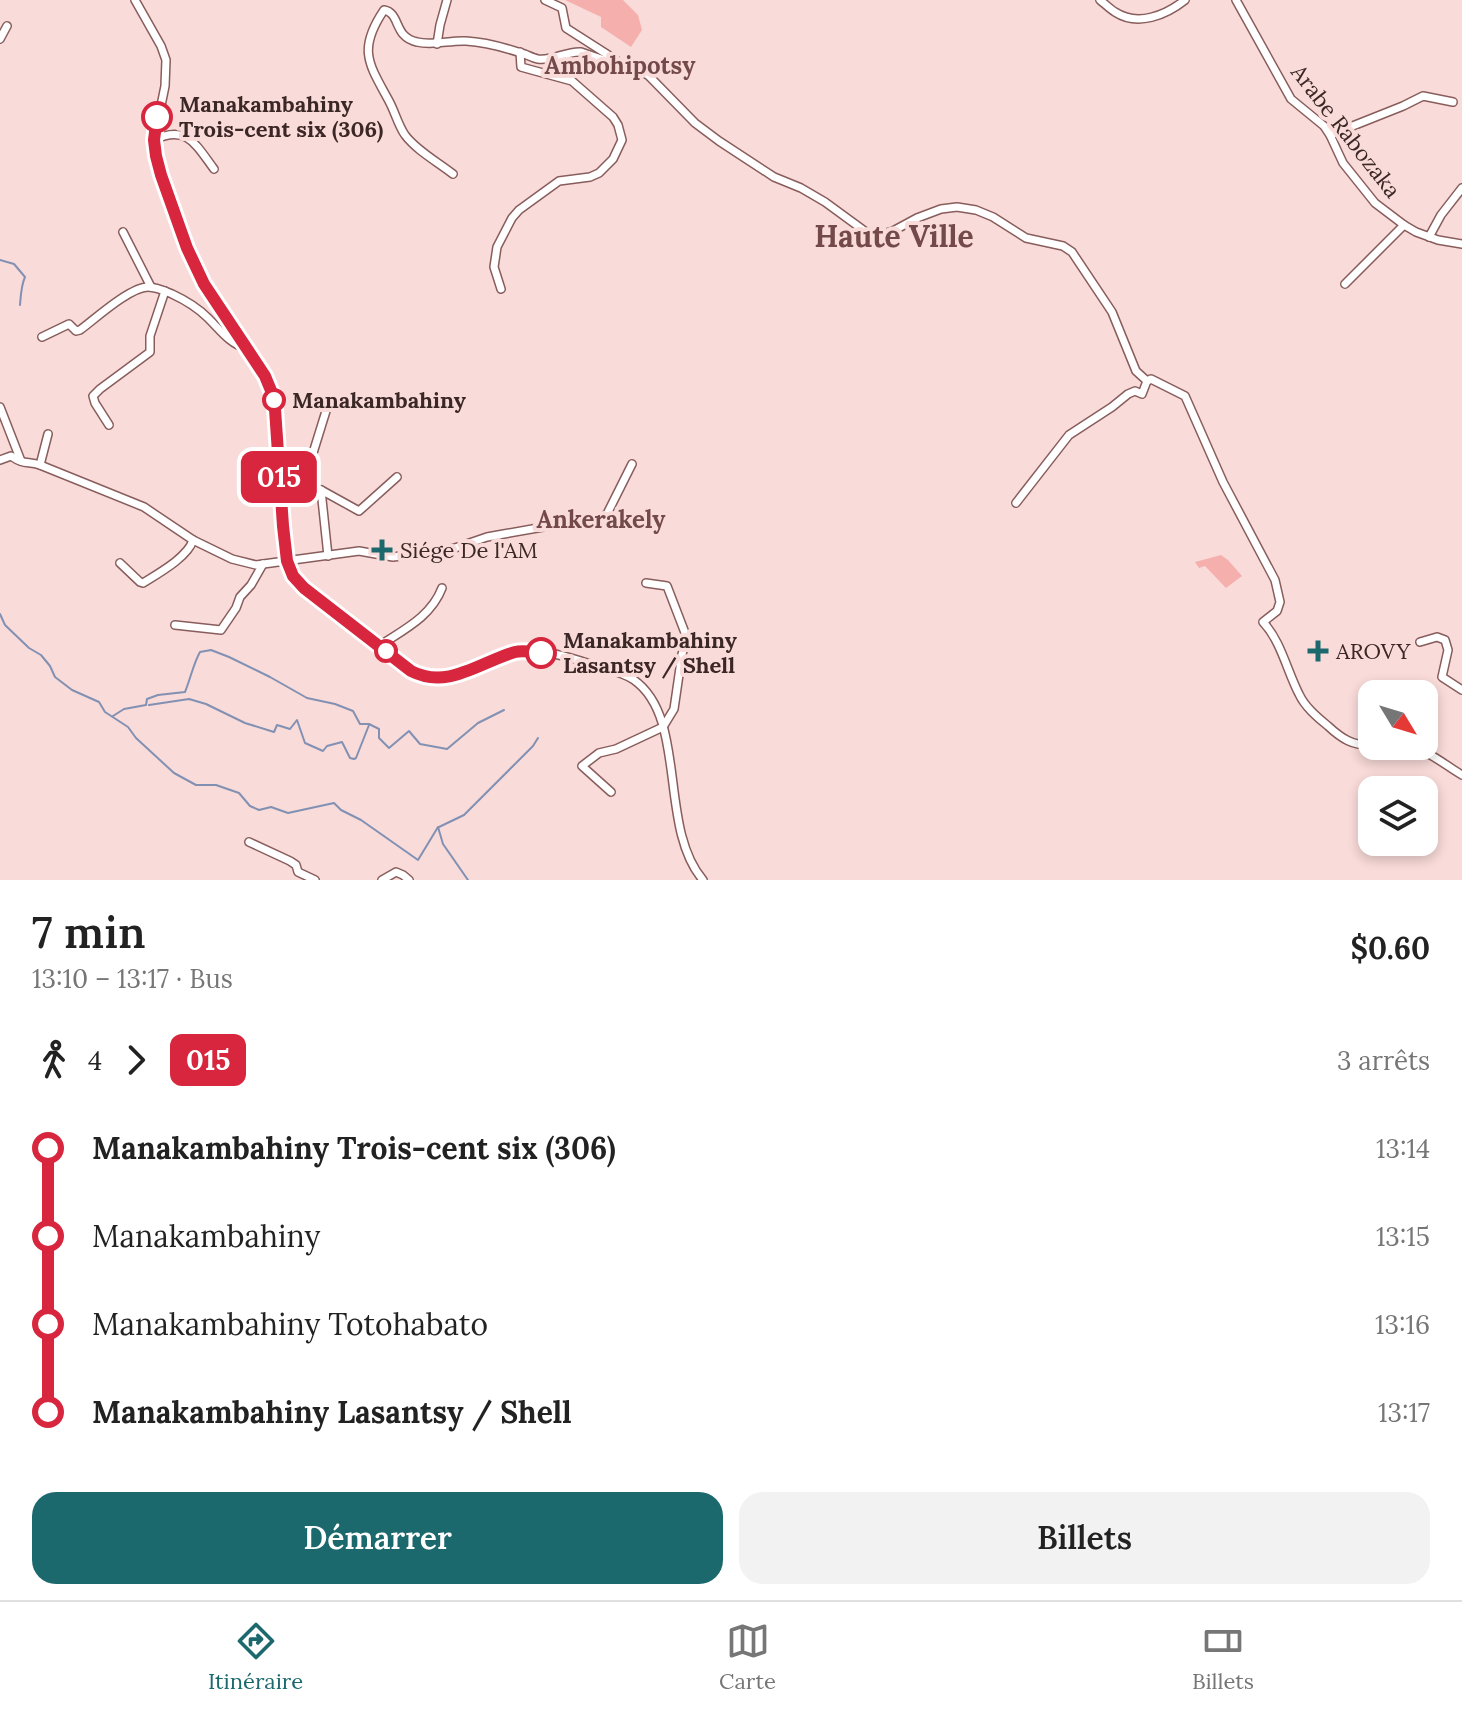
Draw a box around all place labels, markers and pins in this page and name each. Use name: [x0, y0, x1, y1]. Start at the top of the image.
place label: Manakambahiny Trois-cent six (306): [179, 90, 383, 143]
marker: Manakambahiny Trois-cent six (306): [142, 102, 172, 132]
place label: Manakambahiny: [292, 386, 467, 414]
marker: Manakambahiny: [263, 389, 285, 411]
place label: Siége De l'AM: [400, 536, 538, 564]
marker: Siége De l'AM: [371, 539, 393, 561]
place label: Manakambahiny Lasantsy / Shell: [563, 626, 738, 679]
place label: AROVY: [1335, 637, 1411, 665]
marker: Manakambahiny Lasantsy / Shell: [526, 638, 556, 668]
unlabelled marker: [375, 640, 397, 662]
marker: AROVY: [1307, 640, 1329, 662]

